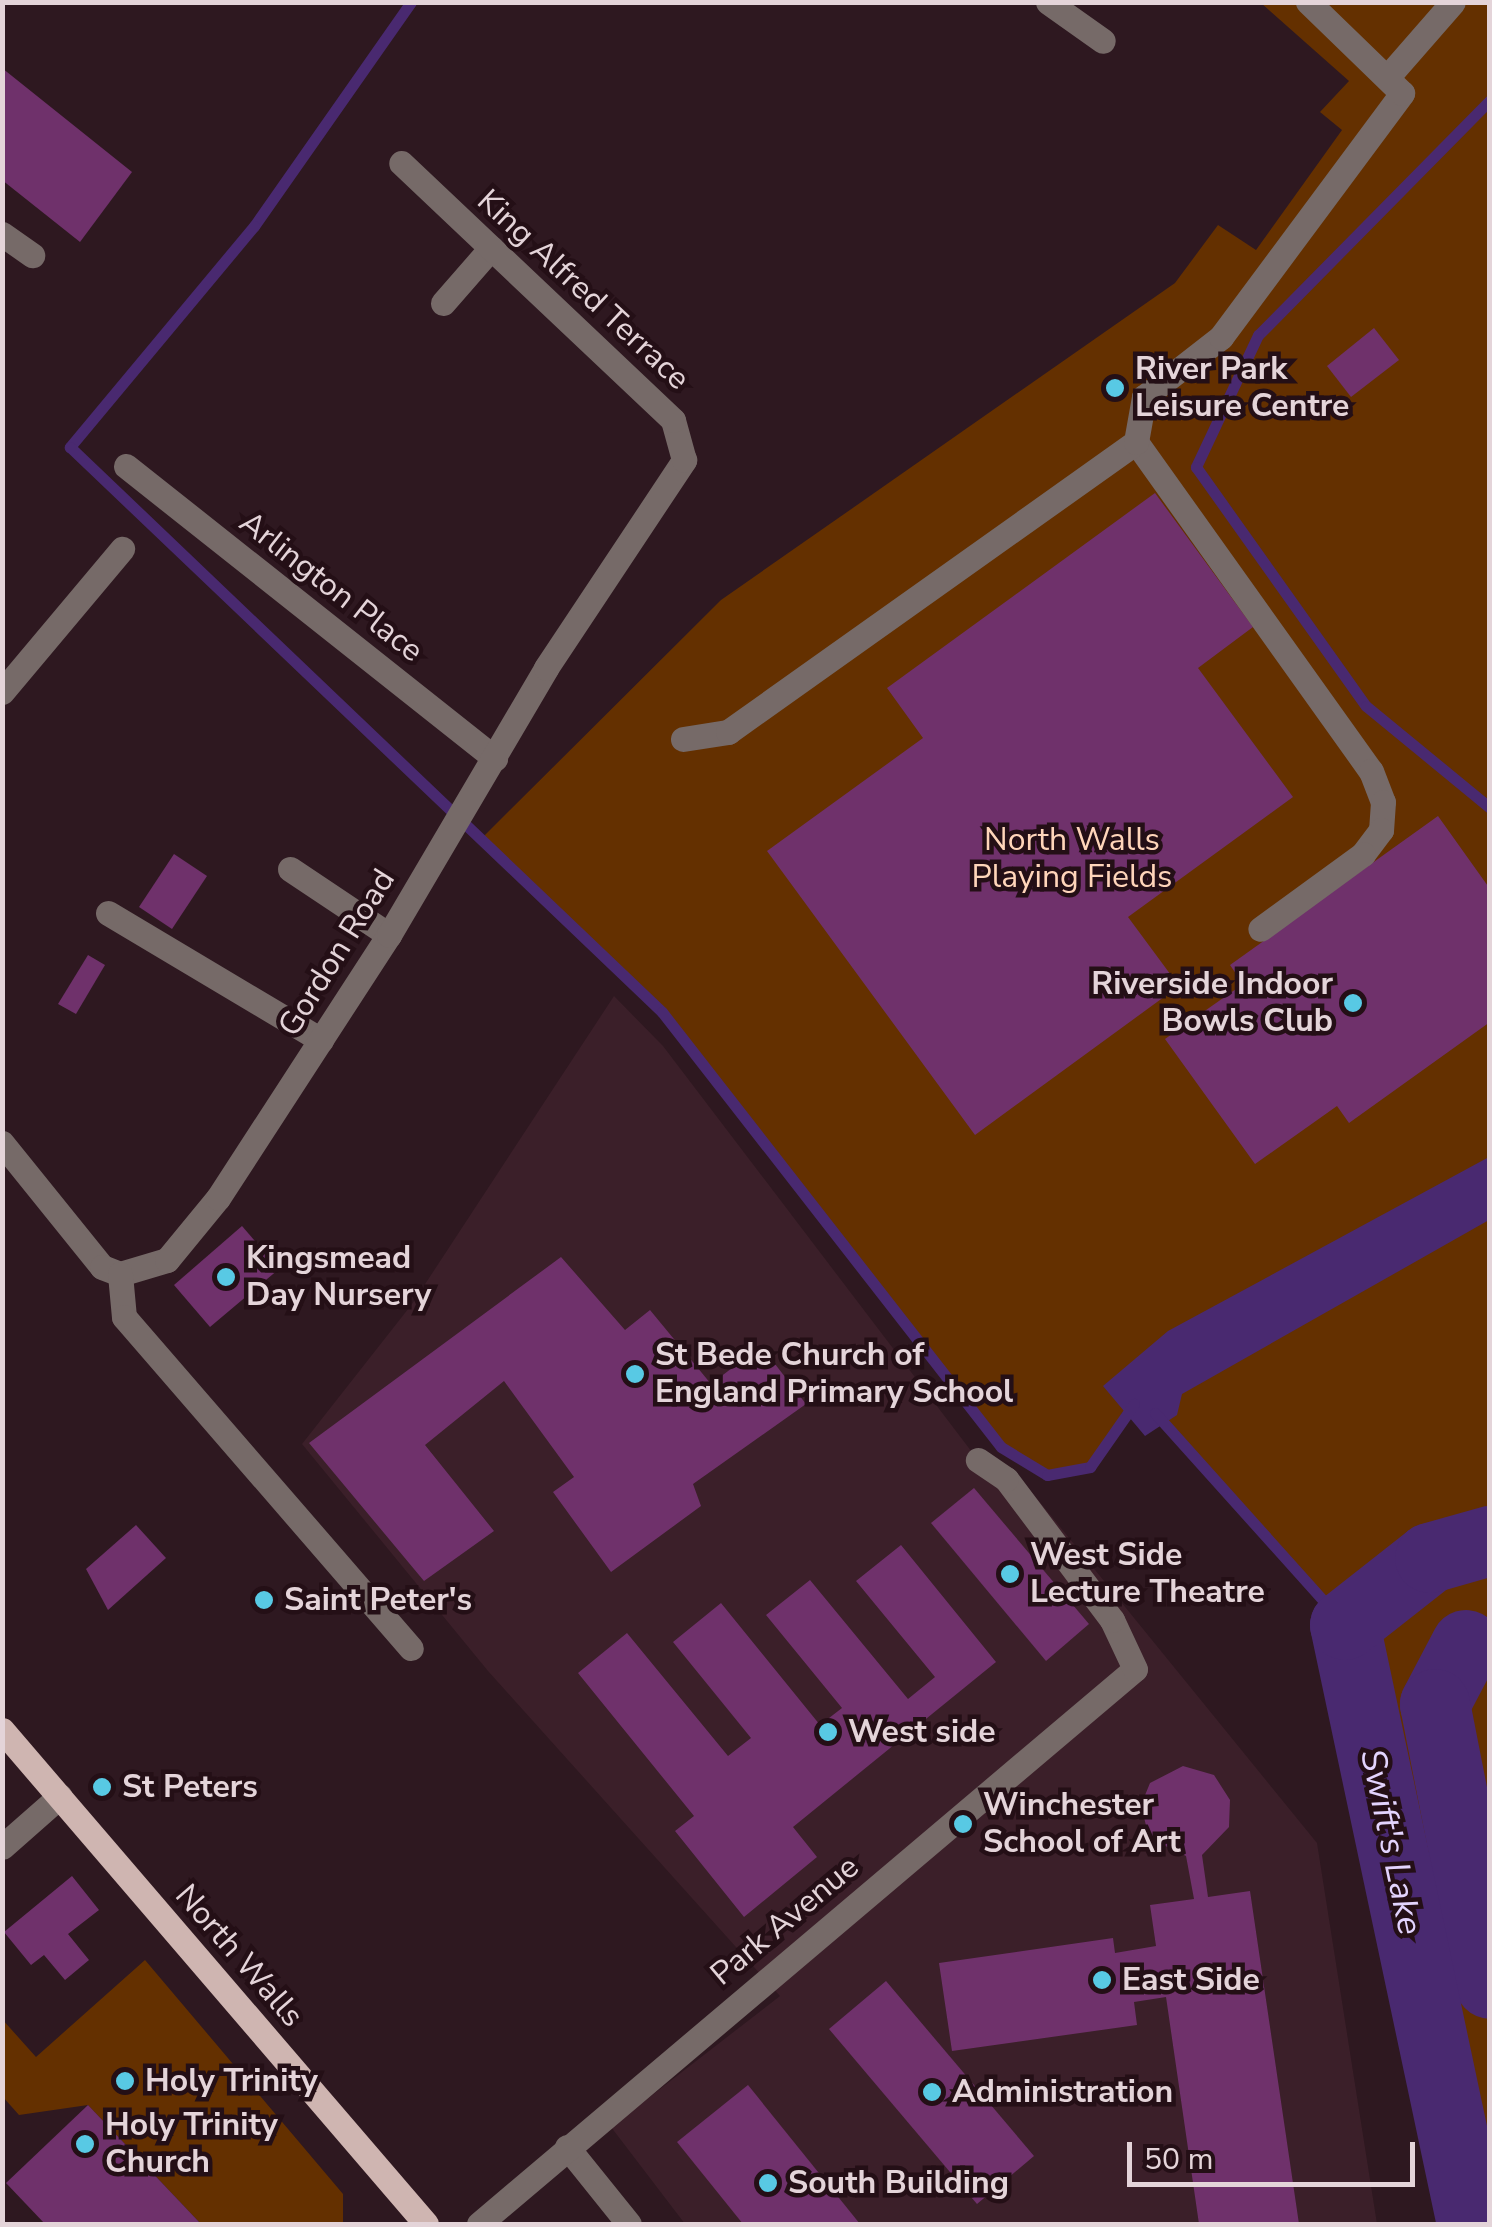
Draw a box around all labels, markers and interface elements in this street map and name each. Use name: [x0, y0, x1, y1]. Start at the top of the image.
street label: King Alfred Terrace: [469, 182, 697, 398]
place label: River Park Leisure Centre: [1135, 351, 1349, 426]
marker: River Park Leisure Centre: [1104, 377, 1126, 399]
street label: Arlington Place: [232, 504, 430, 670]
park label: North Walls Playing Fields: [972, 822, 1172, 897]
street label: Gordon Road: [270, 862, 404, 1044]
place label: Riverside Indoor Bowls Club: [1091, 966, 1333, 1041]
marker: Riverside Indoor Bowls Club: [1342, 992, 1364, 1014]
place label: Kingsmead Day Nursery: [246, 1240, 431, 1315]
marker: Kingsmead Day Nursery: [215, 1266, 237, 1288]
place label: St Bede Church of England Primary School: [655, 1337, 1013, 1412]
marker: St Bede Church of England Primary School: [624, 1363, 646, 1385]
place label: West Side Lecture Theatre: [1030, 1537, 1265, 1612]
marker: West Side Lecture Theatre: [999, 1563, 1021, 1585]
place label: Saint Peter's: [284, 1581, 472, 1619]
marker: Saint Peter's: [253, 1589, 275, 1611]
place label: West side: [848, 1713, 996, 1751]
marker: West side: [817, 1721, 839, 1743]
water label: Swift's Lake: [1351, 1745, 1431, 1939]
place label: St Peters: [122, 1768, 258, 1806]
marker: St Peters: [91, 1776, 113, 1798]
place label: Winchester School of Art: [983, 1787, 1181, 1862]
marker: Winchester School of Art: [952, 1813, 974, 1835]
street label: Park Avenue: [703, 1848, 867, 1994]
street label: North Walls: [167, 1877, 311, 2035]
place label: East Side: [1122, 1961, 1260, 1999]
marker: East Side: [1091, 1969, 1113, 1991]
place label: Holy Trinity: [145, 2062, 318, 2100]
marker: Holy Trinity: [114, 2070, 136, 2092]
place label: Administration: [952, 2073, 1173, 2111]
marker: Administration: [921, 2081, 943, 2103]
place label: Holy Trinity Church: [105, 2107, 278, 2182]
scale bar: [1132, 2122, 1420, 2184]
marker: Holy Trinity Church: [74, 2133, 96, 2155]
text: 50 m: [1144, 2139, 1213, 2180]
place label: South Building: [788, 2164, 1009, 2202]
marker: South Building: [757, 2172, 779, 2194]

